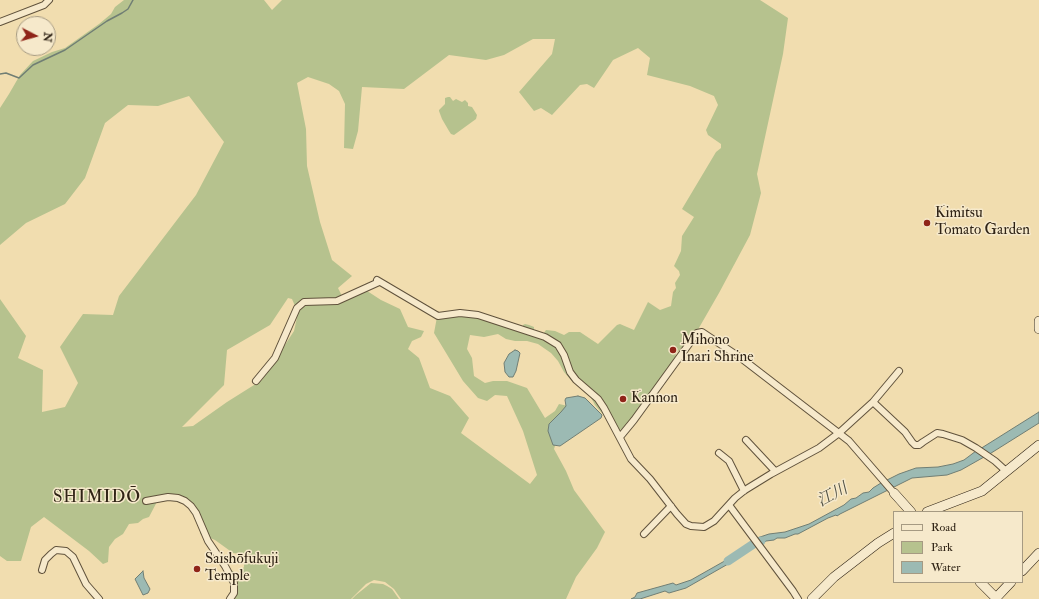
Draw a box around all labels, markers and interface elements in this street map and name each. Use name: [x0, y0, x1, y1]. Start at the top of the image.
north arrow: [16, 16, 56, 56]
text: N: [40, 32, 54, 43]
place label: Kimitsu Tomato Garden: [935, 205, 1030, 240]
marker: Kimitsu Tomato Garden: [922, 218, 932, 228]
place label: Mihono Inari Shrine: [681, 332, 753, 367]
marker: Mihono Inari Shrine: [668, 345, 678, 355]
place label: Kannon: [631, 390, 678, 408]
marker: Kannon: [618, 394, 628, 404]
water label: 江川: [814, 480, 852, 512]
district label: SHIMIDŌ: [53, 488, 141, 508]
legend: [893, 511, 1023, 583]
text: Road: [931, 520, 956, 535]
text: Park: [931, 540, 953, 555]
place label: Saishōfukuji Temple: [205, 551, 279, 586]
text: Water: [931, 560, 960, 575]
marker: Saishōfukuji Temple: [192, 564, 202, 574]

